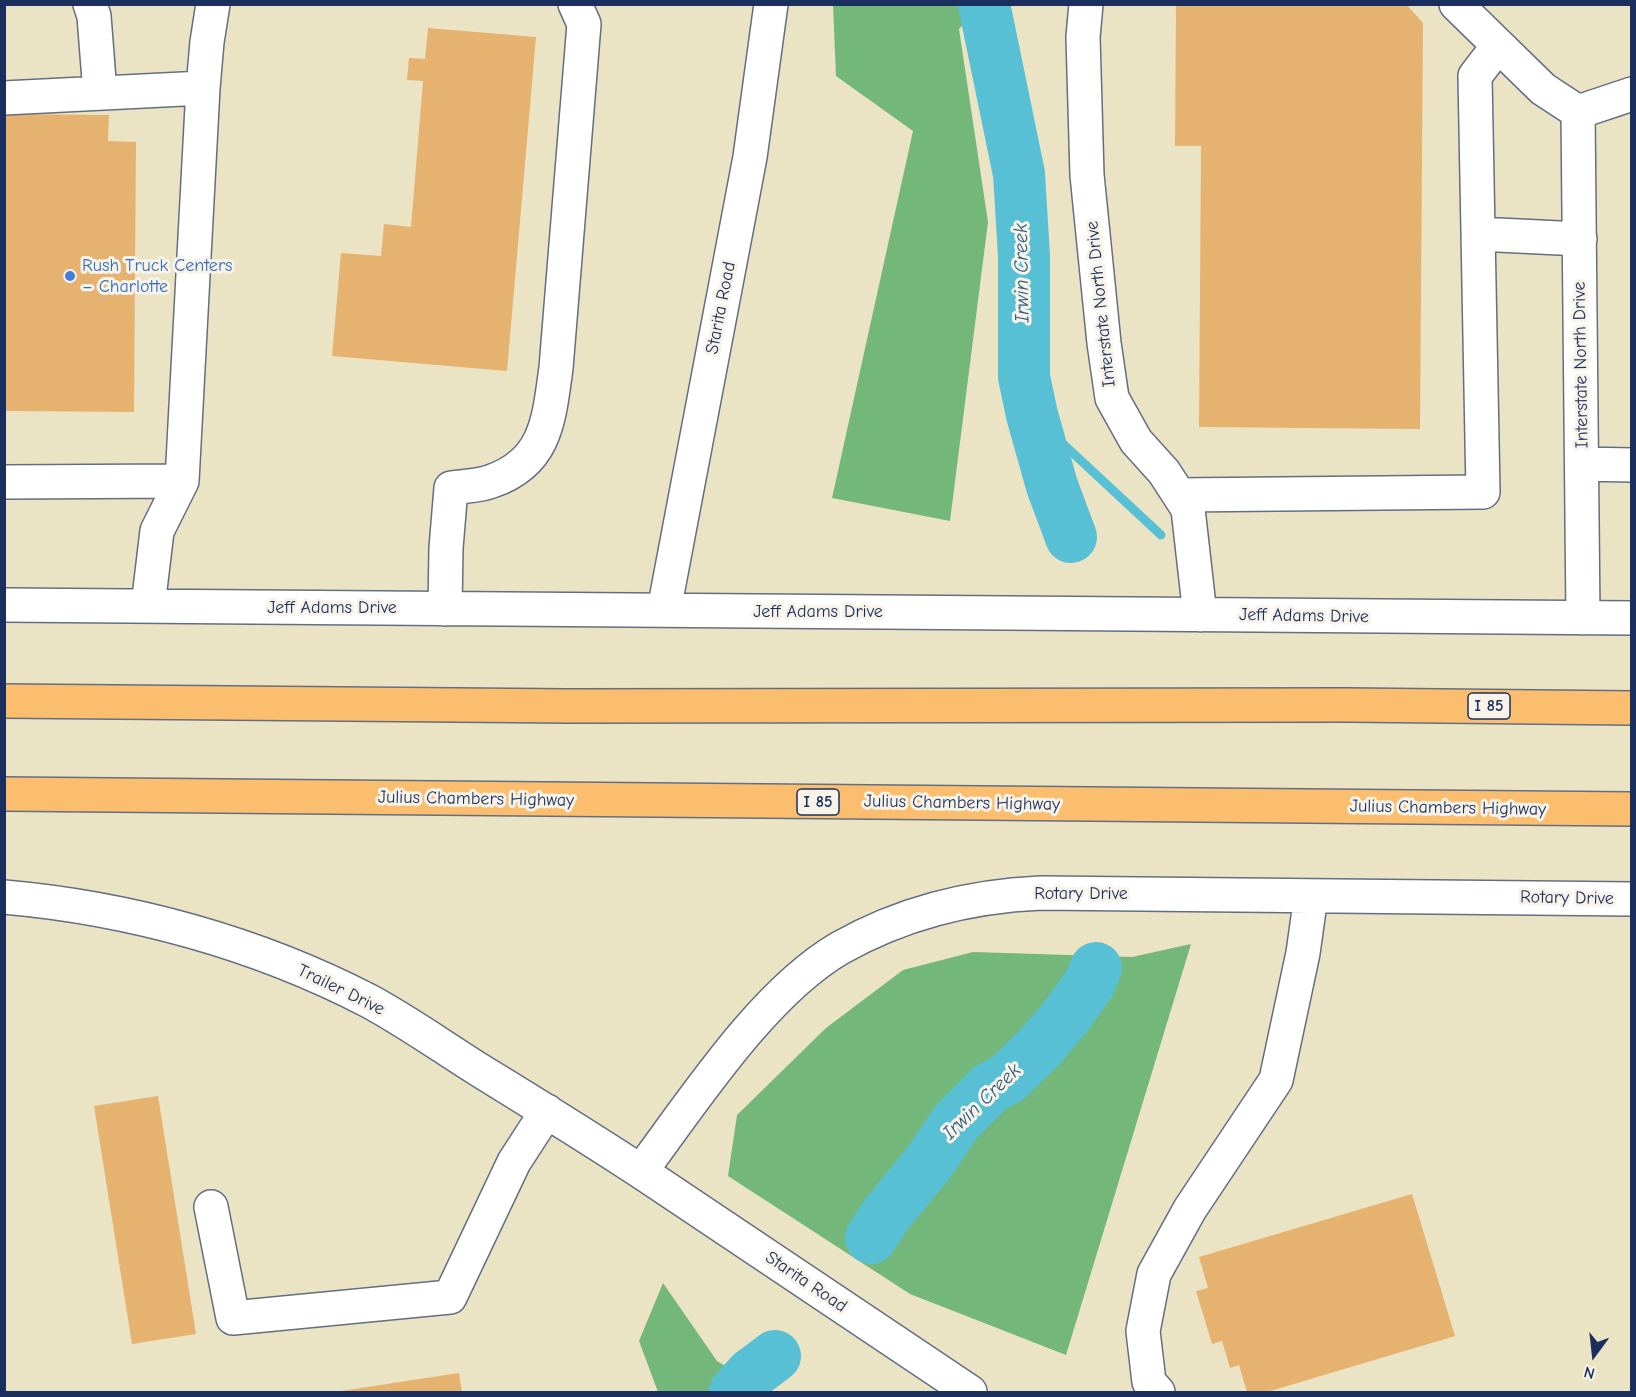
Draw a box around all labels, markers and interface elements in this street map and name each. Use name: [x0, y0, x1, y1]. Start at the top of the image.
street label: Interstate North Drive: [1082, 220, 1120, 388]
water label: Irwin Creek: [1009, 223, 1035, 323]
place label: Rush Truck Centers – Charlotte: [82, 255, 233, 298]
street label: Starita Road: [701, 260, 741, 356]
marker: Rush Truck Centers – Charlotte: [63, 269, 77, 283]
street label: Interstate North Drive: [1569, 281, 1593, 449]
street label: Jeff Adams Drive: [267, 597, 397, 619]
street label: Jeff Adams Drive: [753, 601, 883, 623]
street label: Jeff Adams Drive: [1239, 604, 1369, 628]
road number: I 85: [1468, 693, 1510, 719]
street label: Julius Chambers Highway: [378, 786, 574, 812]
road number: I 85: [797, 789, 839, 815]
street label: Julius Chambers Highway: [864, 790, 1060, 816]
street label: Julius Chambers Highway: [1350, 795, 1546, 821]
street label: Rotary Drive: [1034, 883, 1128, 905]
street label: Rotary Drive: [1520, 886, 1614, 910]
street label: Trailer Drive: [294, 960, 388, 1020]
water label: Irwin Creek: [938, 1059, 1026, 1145]
street label: Starita Road: [761, 1247, 851, 1317]
north arrow: [1564, 1325, 1624, 1385]
text: N: [1582, 1362, 1597, 1382]

